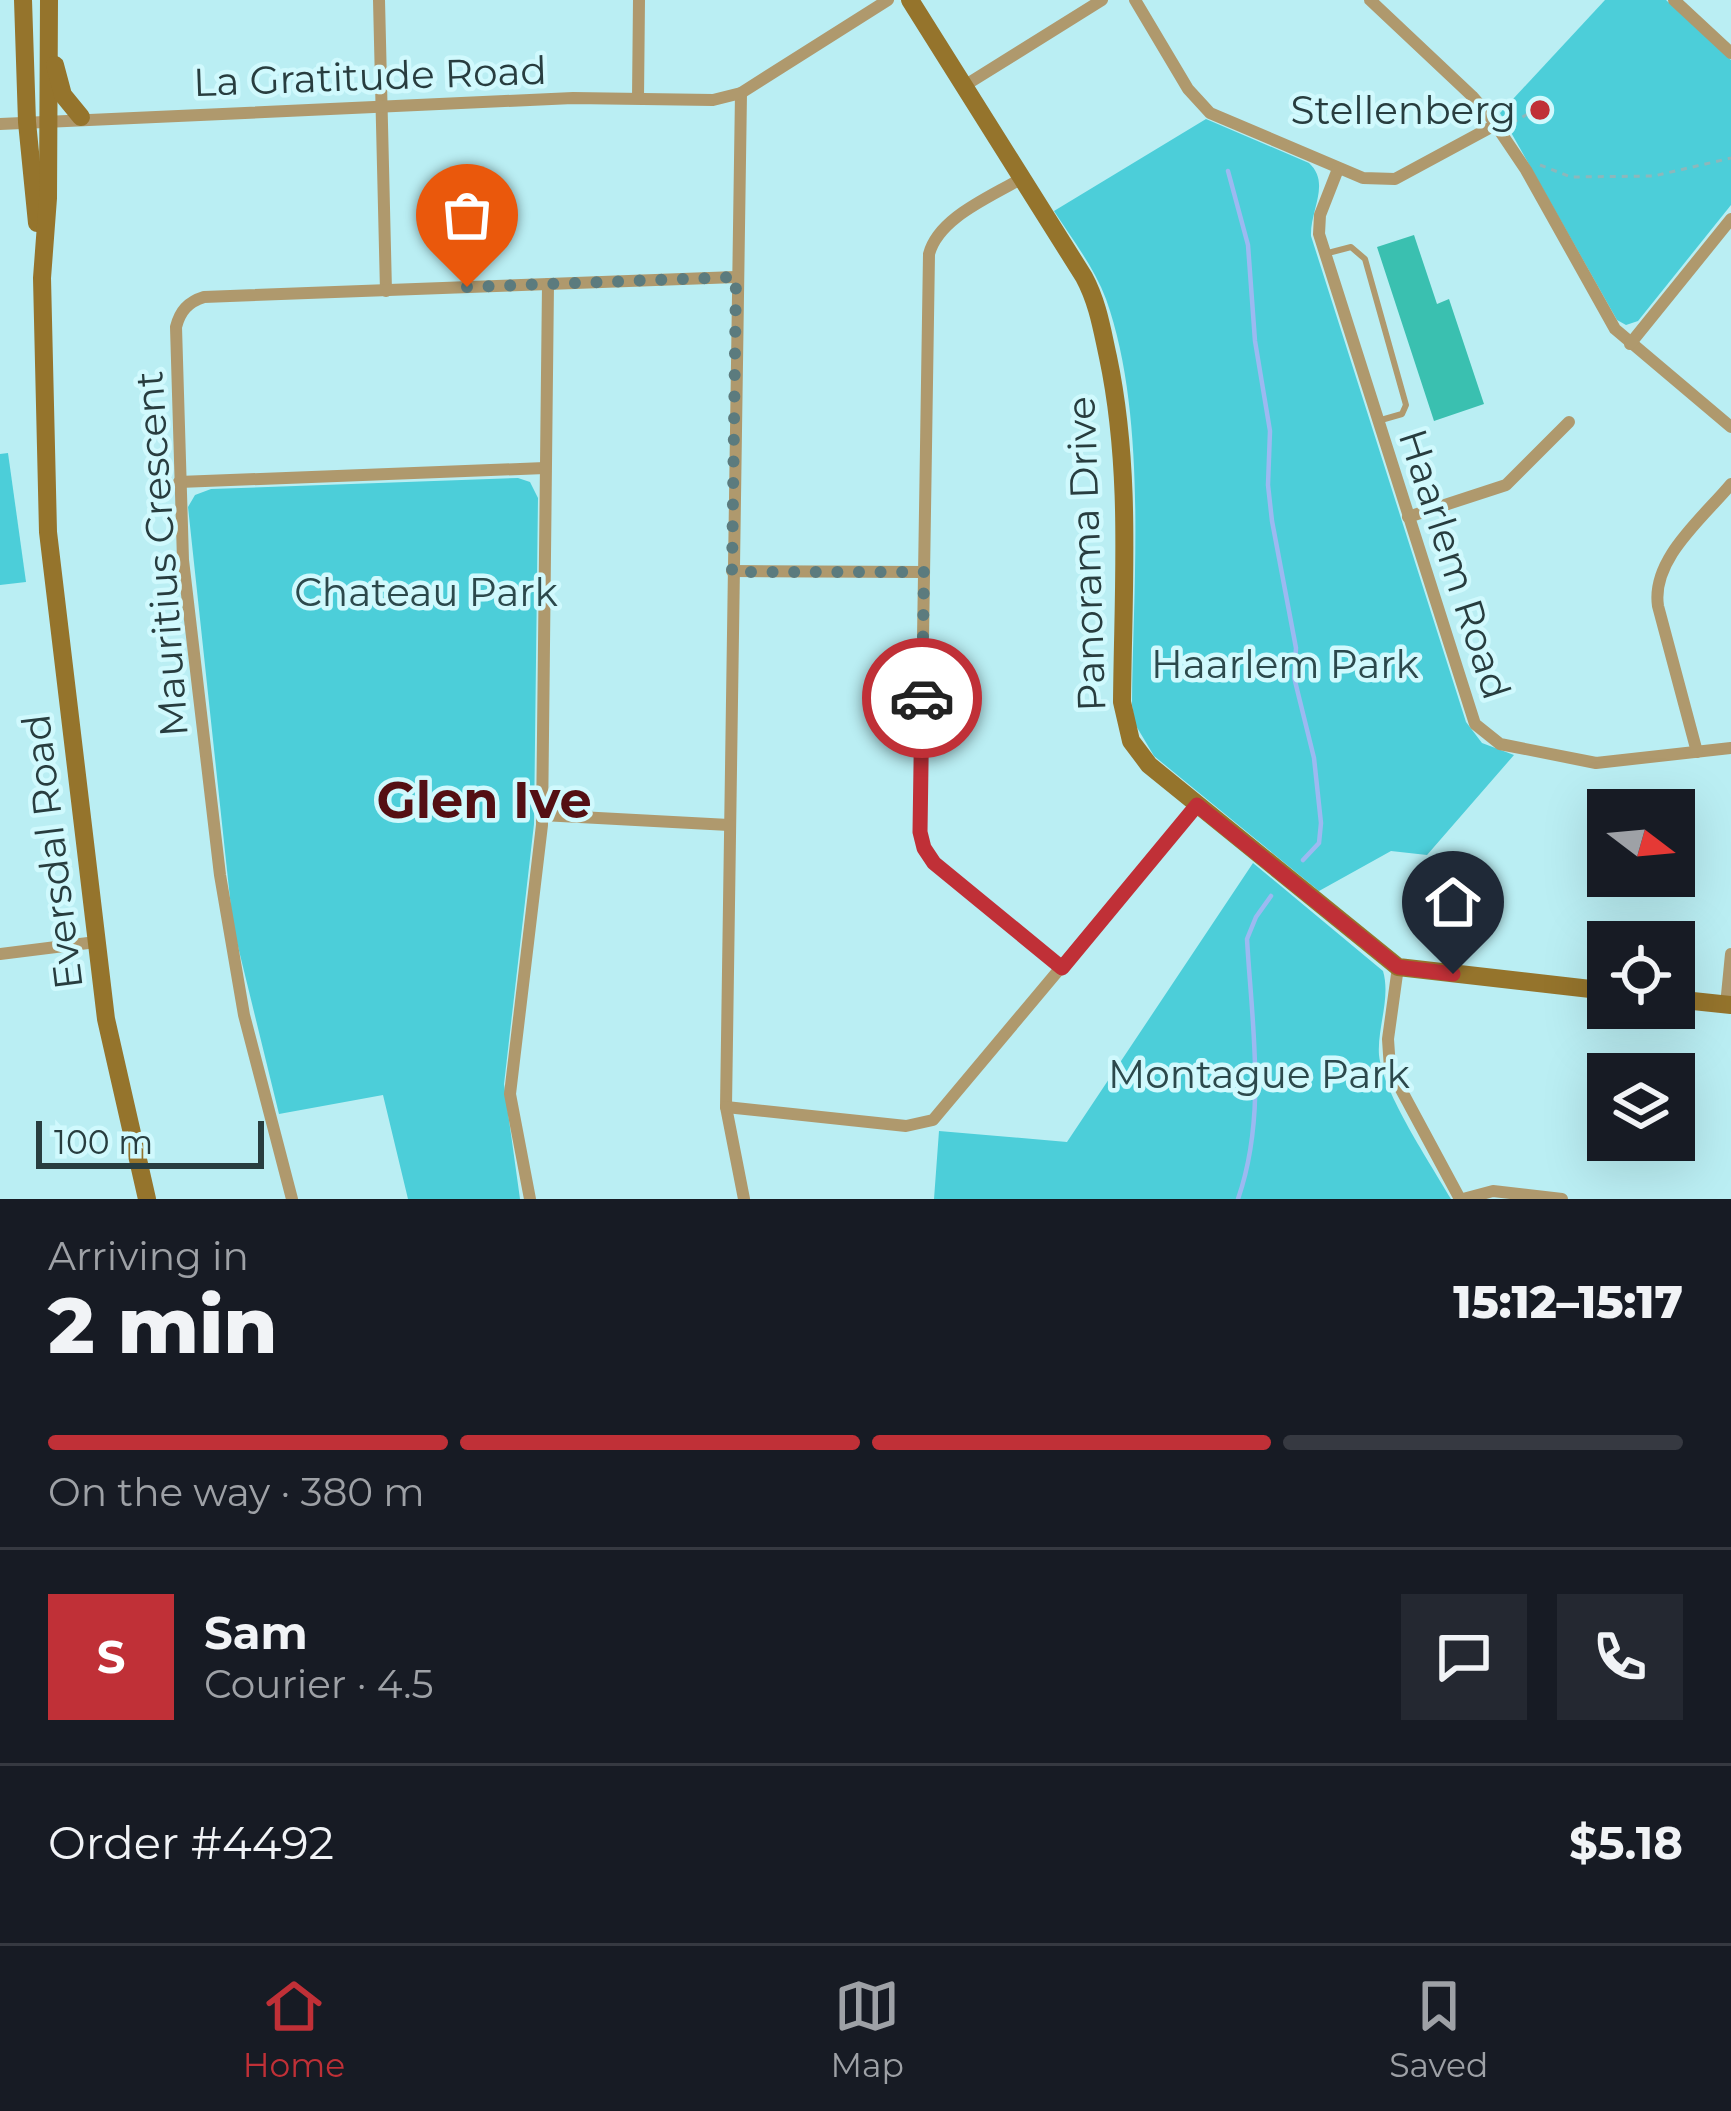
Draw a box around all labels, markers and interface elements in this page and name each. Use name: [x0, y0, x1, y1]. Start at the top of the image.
street label: La Gratitude Road: [192, 46, 548, 106]
place label: Stellenberg: [1291, 86, 1516, 134]
marker: Stellenberg: [1527, 97, 1553, 123]
pin: [416, 164, 518, 287]
icon: bag: [434, 182, 500, 248]
street label: Mauritius Crescent: [124, 370, 198, 738]
street label: Panorama Drive: [1057, 396, 1115, 712]
street label: Haarlem Road: [1389, 423, 1521, 705]
park label: Chateau Park: [294, 568, 558, 616]
courier: [862, 638, 982, 758]
park label: Haarlem Park: [1151, 640, 1420, 688]
icon: car: [889, 665, 955, 731]
street label: Eversdal Road: [11, 712, 93, 992]
district label: Glen Ive: [376, 769, 592, 831]
north arrow: [1587, 789, 1695, 897]
map controls: [1587, 789, 1695, 1161]
pin: [1402, 851, 1504, 974]
icon: home: [1420, 869, 1486, 935]
button: locate: [1587, 921, 1695, 1029]
park label: Montague Park: [1108, 1050, 1411, 1098]
button: layers: [1587, 1053, 1695, 1161]
scale bar: [36, 1115, 264, 1168]
text: 100 m: [54, 1122, 153, 1162]
text: Arriving in: [48, 1232, 249, 1280]
text: 15:12–15:17: [1453, 1274, 1683, 1329]
text: 2 min: [48, 1277, 278, 1373]
text: On the way · 380 m: [48, 1468, 425, 1516]
button: chat: [1401, 1594, 1527, 1720]
button: phone: [1557, 1594, 1683, 1720]
text: Sam: [204, 1605, 308, 1660]
text: S: [97, 1629, 125, 1684]
text: Courier · 4.5: [204, 1660, 434, 1708]
text: Order #4492: [48, 1815, 334, 1870]
text: $5.18: [1569, 1815, 1683, 1870]
tab: Home: [243, 1973, 345, 2085]
tab: Map: [830, 1973, 904, 2085]
tab: Saved: [1389, 1973, 1488, 2085]

